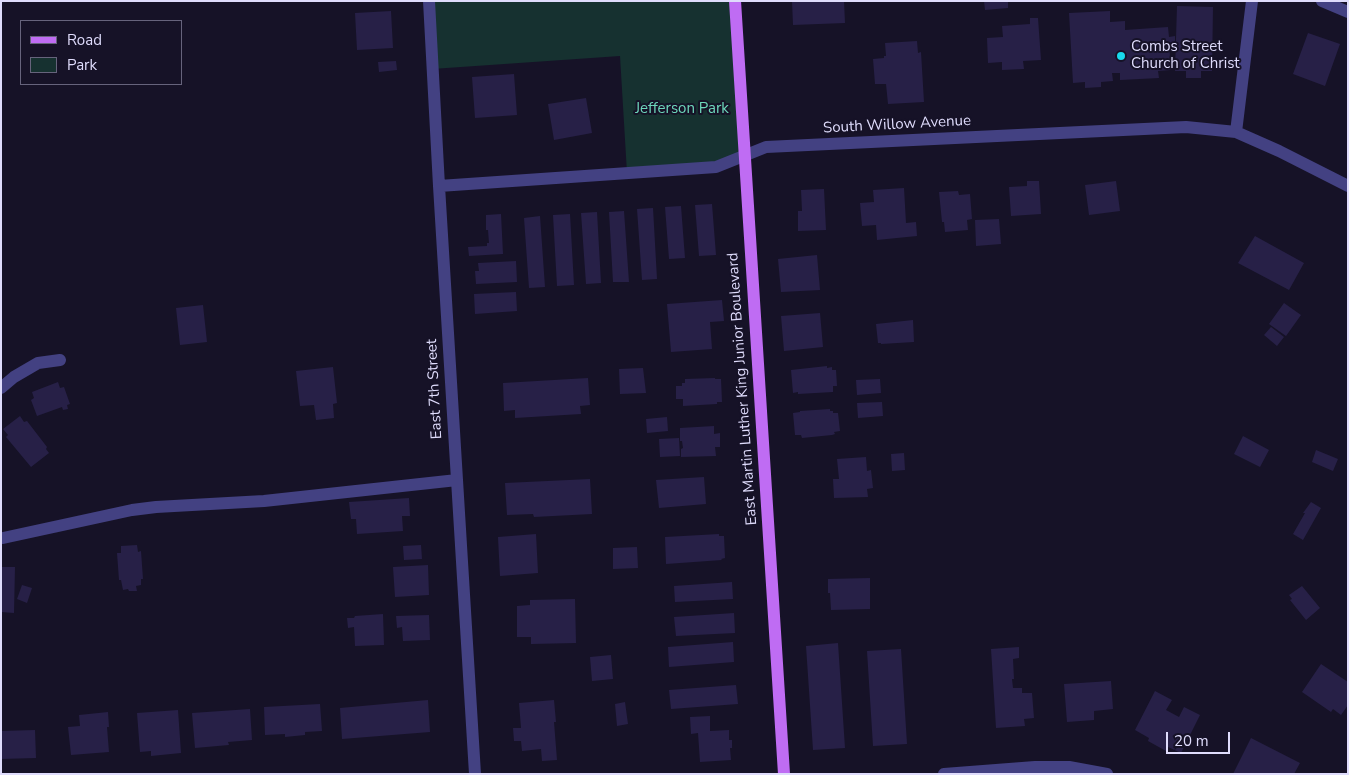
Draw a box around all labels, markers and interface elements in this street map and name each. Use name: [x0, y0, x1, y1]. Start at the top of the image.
legend: [20, 20, 182, 85]
text: Road: [67, 30, 102, 50]
place label: Combs Street Church of Christ: [1131, 38, 1240, 73]
marker: Combs Street Church of Christ: [1115, 50, 1127, 62]
text: Park: [67, 55, 97, 75]
park label: Jefferson Park: [635, 100, 729, 118]
street label: South Willow Avenue: [823, 112, 971, 138]
street label: East Martin Luther King Junior Boulevard: [724, 252, 762, 526]
street label: East 7th Street: [423, 338, 447, 440]
scale bar: [1169, 722, 1233, 754]
text: 20 m: [1174, 731, 1209, 751]

